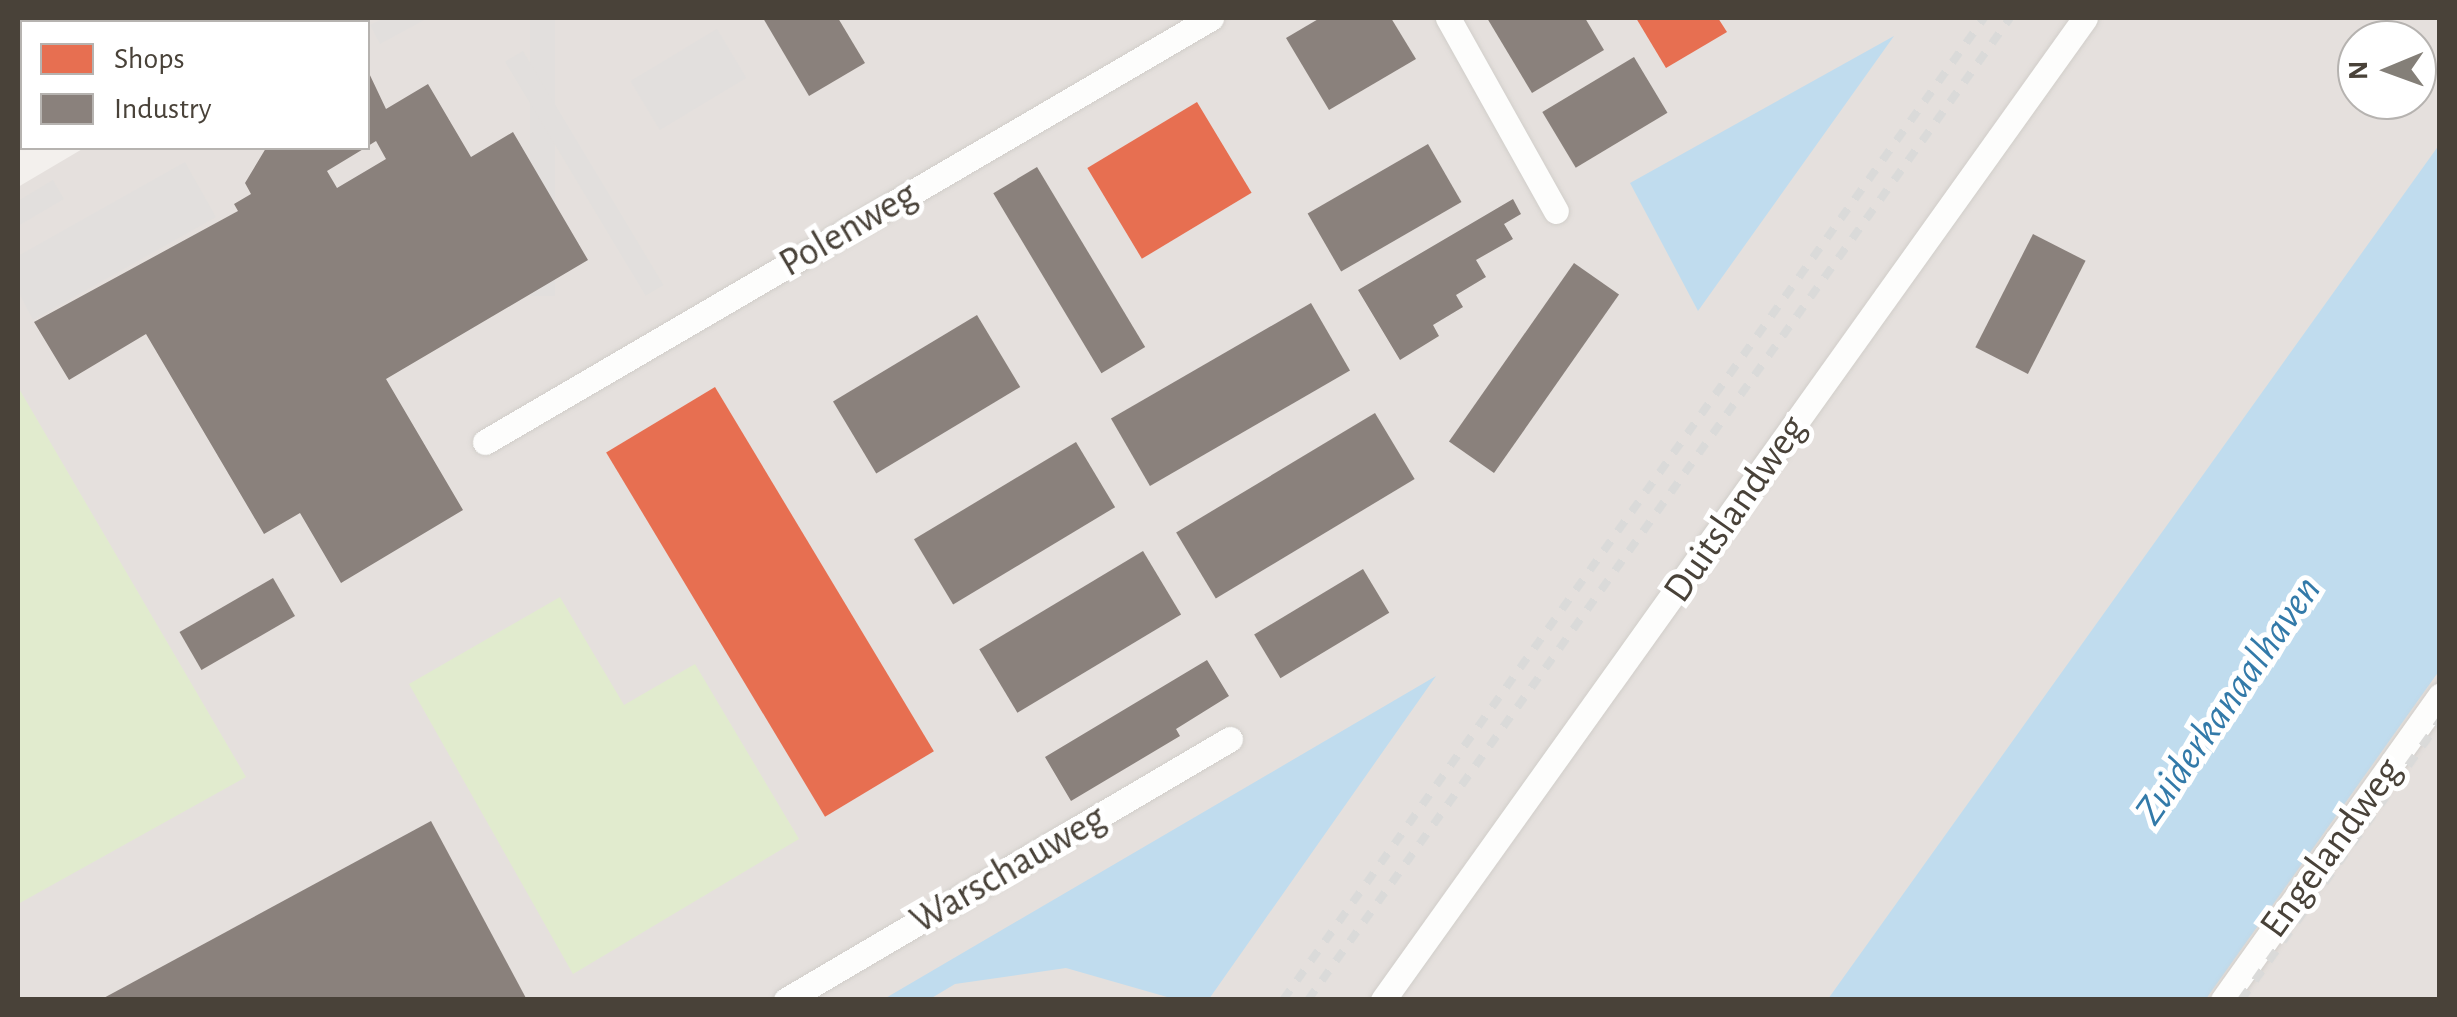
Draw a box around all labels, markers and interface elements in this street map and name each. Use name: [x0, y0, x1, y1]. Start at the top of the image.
legend: [20, 20, 370, 150]
north arrow: [2337, 20, 2437, 120]
text: Shops: [114, 44, 185, 74]
text: N: [2345, 61, 2373, 80]
text: Industry: [114, 94, 212, 124]
street label: Polenweg: [771, 170, 925, 288]
street label: Duitslandweg: [1653, 406, 1817, 612]
water label: Zuiderkanaalhaven: [2124, 566, 2332, 834]
street label: Engelandweg: [2250, 749, 2412, 947]
street label: Warschauweg: [902, 794, 1114, 944]

